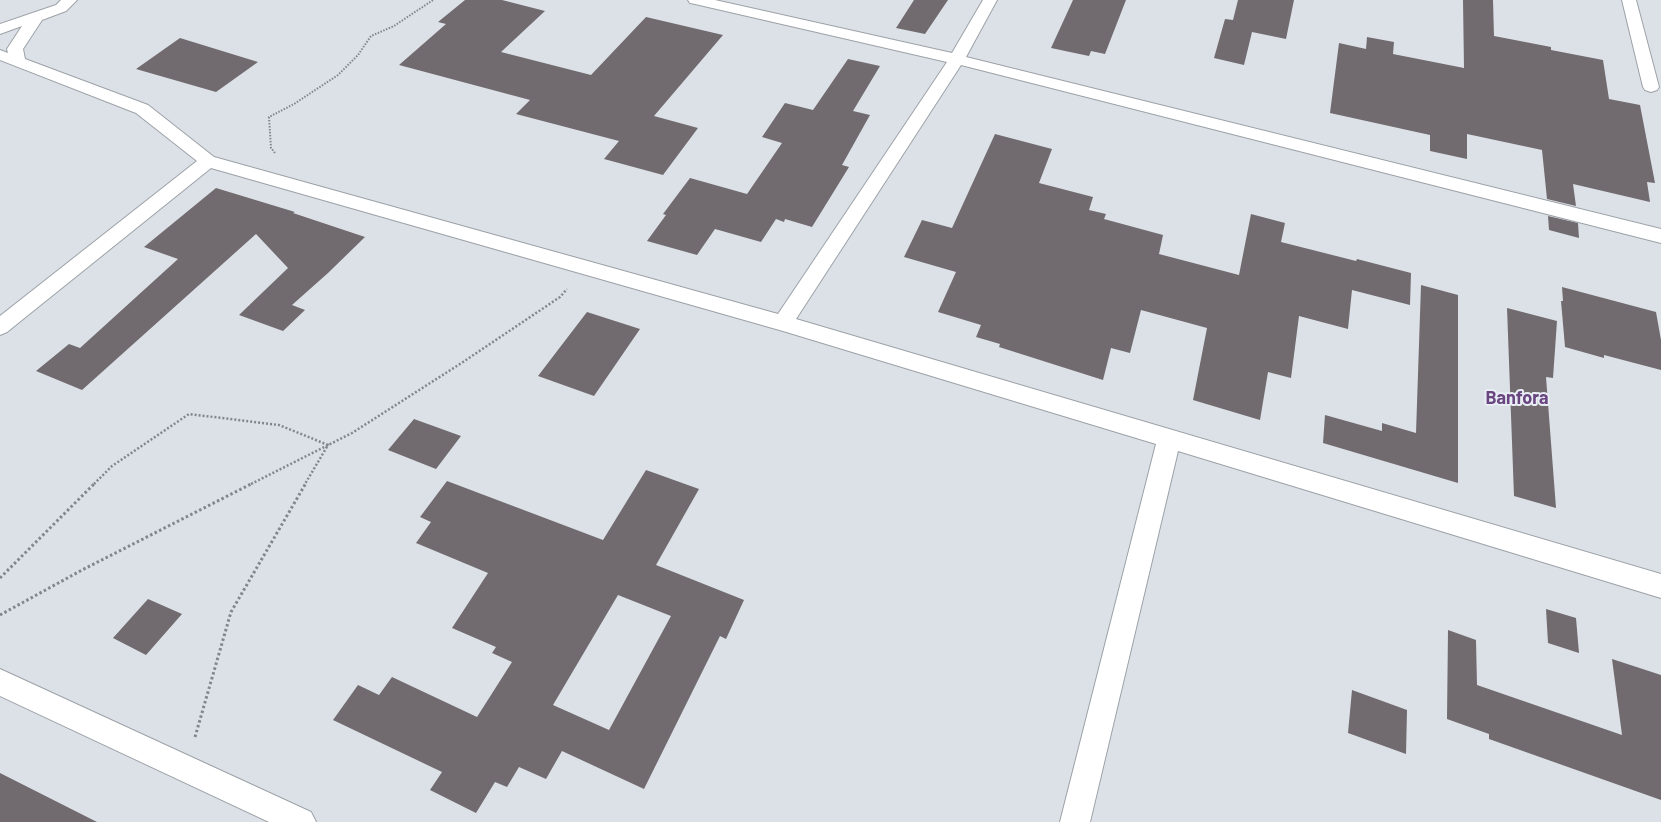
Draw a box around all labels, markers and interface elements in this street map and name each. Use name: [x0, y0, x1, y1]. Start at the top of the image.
district label: Banfora: [1485, 387, 1549, 409]

